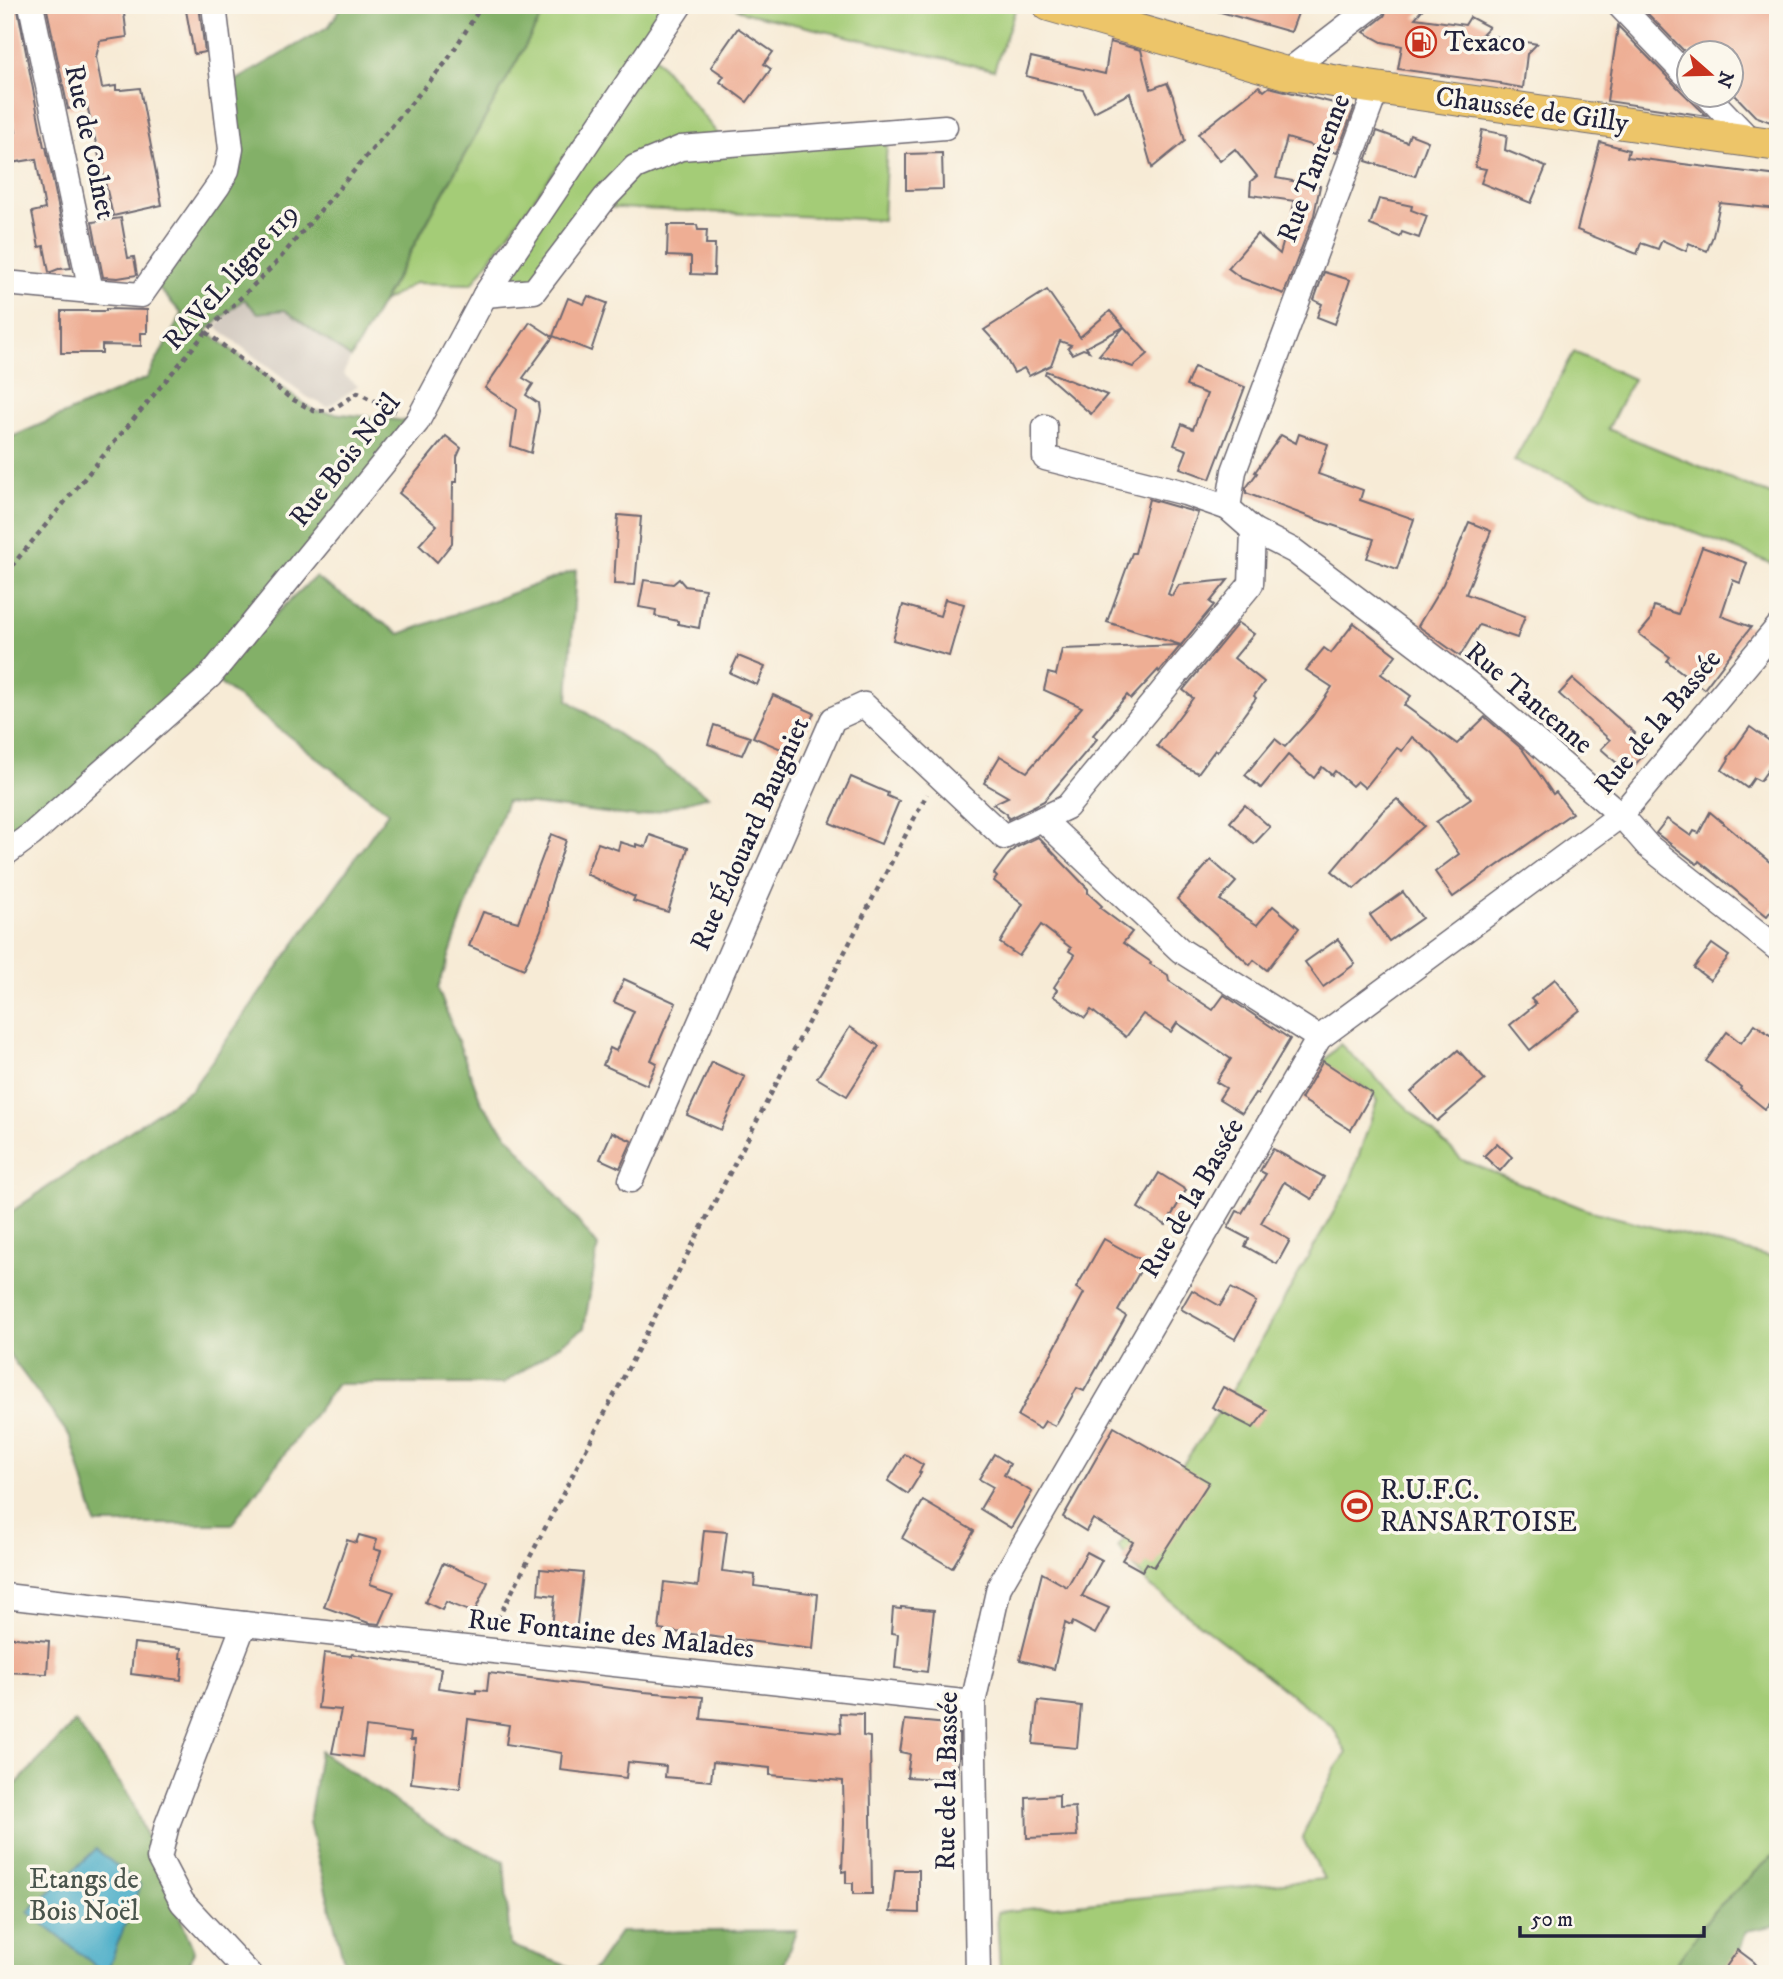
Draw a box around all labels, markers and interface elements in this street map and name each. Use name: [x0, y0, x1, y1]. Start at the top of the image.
fuel station icon: Texaco: [1404, 25, 1438, 59]
place label: Texaco: [1444, 25, 1525, 60]
north arrow: [1674, 38, 1744, 108]
street label: Rue de Colnet: [57, 62, 123, 222]
text: N: [1711, 68, 1738, 91]
street label: Chaussée de Gilly: [1433, 79, 1632, 141]
street label: Rue Tantenne: [1270, 89, 1358, 247]
street label: RAVeL ligne 119: [156, 196, 306, 358]
street label: Rue Bois Noël: [282, 386, 408, 534]
street label: Rue Tantenne: [1458, 634, 1600, 762]
street label: Rue de la Bassée: [1587, 642, 1729, 802]
street label: Rue Édouard Baugniet: [683, 712, 817, 956]
street label: Rue de la Bassée: [1132, 1112, 1252, 1284]
place label: R.U.F.C. RANSARTOISE: [1380, 1473, 1577, 1540]
sports icon: R.U.F.C. RANSARTOISE: [1340, 1489, 1374, 1523]
street label: Rue Fontaine des Malades: [466, 1602, 756, 1666]
street label: Rue de la Bassée: [928, 1691, 966, 1871]
park label: Etangs de Bois Noël: [29, 1862, 140, 1929]
scale bar: [1520, 1895, 1704, 1939]
text: 50 m: [1531, 1907, 1573, 1933]

